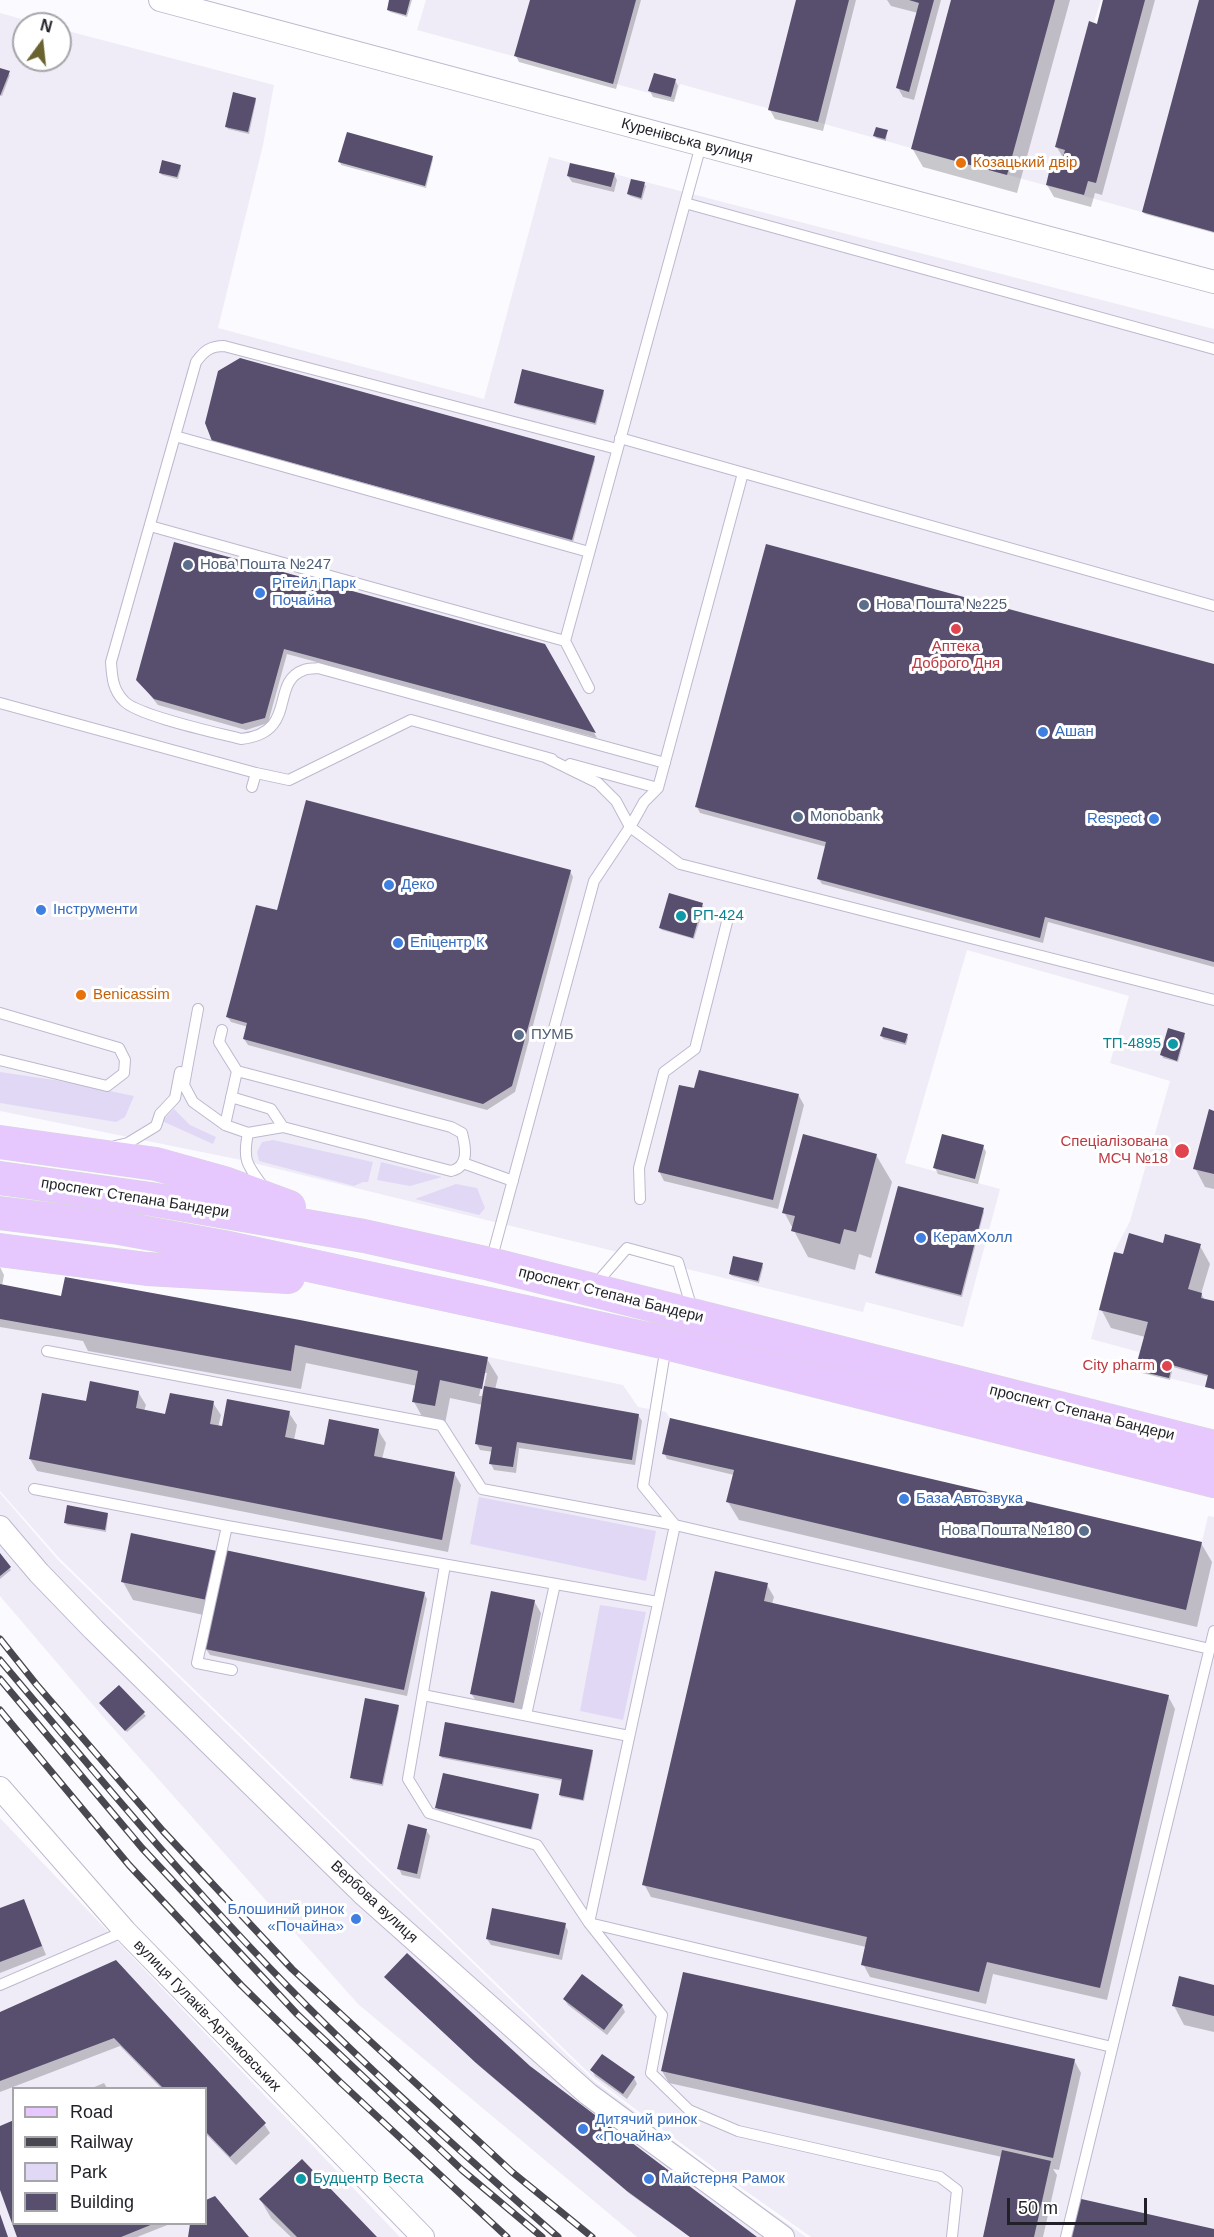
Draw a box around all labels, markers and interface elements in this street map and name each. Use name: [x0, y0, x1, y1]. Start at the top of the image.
north arrow: [12, 12, 72, 72]
text: N: [38, 16, 54, 36]
street label: Куренівська вулиця: [619, 115, 755, 167]
place label: Козацький двір: [973, 154, 1077, 172]
marker: Козацький двір: [954, 156, 968, 170]
place label: Нова Пошта №247: [200, 556, 331, 574]
marker: Нова Пошта №247: [181, 558, 195, 572]
place label: Рітейл Парк Почайна: [272, 575, 356, 610]
marker: Рітейл Парк Почайна: [253, 586, 267, 600]
place label: Нова Пошта №225: [876, 596, 1007, 614]
marker: Нова Пошта №225: [857, 598, 871, 612]
marker: Аптека Доброго Дня: [949, 622, 963, 636]
place label: Аптека Доброго Дня: [912, 638, 1000, 673]
place label: Ашан: [1055, 723, 1094, 741]
marker: Ашан: [1036, 725, 1050, 739]
place label: Monobank: [810, 808, 880, 826]
marker: Monobank: [791, 810, 805, 824]
place label: Respect: [1087, 810, 1142, 828]
marker: Respect: [1147, 812, 1161, 826]
place label: Деко: [401, 876, 435, 894]
marker: Деко: [382, 878, 396, 892]
place label: Інструменти: [53, 901, 138, 919]
marker: Інструменти: [34, 903, 48, 917]
place label: РП-424: [693, 907, 744, 925]
marker: РП-424: [674, 909, 688, 923]
place label: Епіцентр К: [410, 934, 485, 952]
marker: Епіцентр К: [391, 936, 405, 950]
place label: Benicassim: [93, 986, 170, 1004]
marker: Benicassim: [74, 988, 88, 1002]
place label: ПУМБ: [531, 1026, 574, 1044]
marker: ПУМБ: [512, 1028, 526, 1042]
place label: ТП-4895: [1103, 1035, 1161, 1053]
marker: ТП-4895: [1166, 1037, 1180, 1051]
place label: Спеціалізована МСЧ №18: [1061, 1133, 1168, 1168]
marker: Спеціалізована МСЧ №18: [1173, 1142, 1191, 1160]
street label: проспект Степана Бандери: [40, 1174, 230, 1222]
place label: КерамХолл: [933, 1229, 1012, 1247]
marker: КерамХолл: [914, 1231, 928, 1245]
street label: проспект Степана Бандери: [517, 1263, 705, 1327]
place label: City pharm: [1082, 1357, 1155, 1375]
marker: City pharm: [1160, 1359, 1174, 1373]
street label: проспект Степана Бандери: [988, 1381, 1176, 1445]
place label: База Автозвука: [916, 1490, 1023, 1508]
marker: База Автозвука: [897, 1492, 911, 1506]
place label: Нова Пошта №180: [941, 1522, 1072, 1540]
marker: Нова Пошта №180: [1077, 1524, 1091, 1538]
street label: Вербова вулиця: [327, 1857, 421, 1947]
place label: Блошиний ринок «Почайна»: [228, 1901, 344, 1936]
marker: Блошиний ринок «Почайна»: [349, 1912, 363, 1926]
street label: вулиця Гулаків-Артемовських: [130, 1936, 284, 2096]
legend: [12, 2087, 207, 2225]
text: Road: [70, 2102, 113, 2122]
place label: Дитячий ринок «Почайна»: [595, 2111, 697, 2146]
marker: Дитячий ринок «Почайна»: [576, 2122, 590, 2136]
text: Railway: [70, 2132, 133, 2152]
text: Park: [70, 2162, 107, 2182]
place label: Будцентр Веста: [313, 2170, 424, 2188]
place label: Майстерня Рамок: [661, 2170, 785, 2188]
marker: Будцентр Веста: [294, 2172, 308, 2186]
marker: Майстерня Рамок: [642, 2172, 656, 2186]
scale bar: [1010, 2186, 1150, 2224]
text: Building: [70, 2192, 134, 2212]
text: 50 m: [1018, 2198, 1058, 2218]

